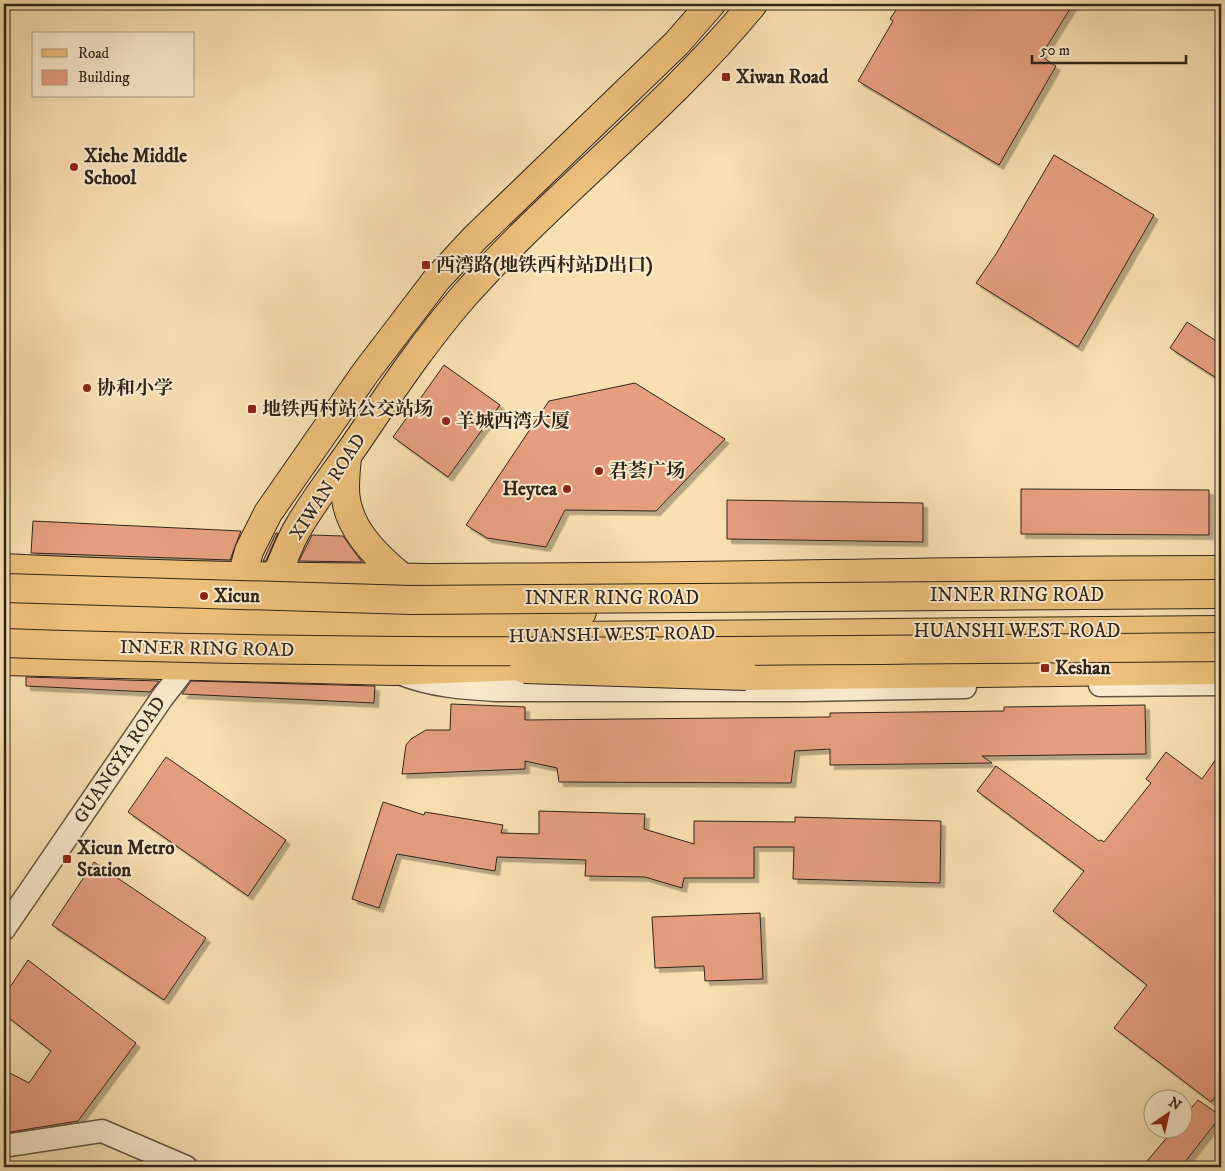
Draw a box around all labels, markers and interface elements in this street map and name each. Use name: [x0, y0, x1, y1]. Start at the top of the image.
legend: [32, 32, 195, 98]
scale bar: [1032, 32, 1186, 64]
text: 50 m: [1040, 41, 1070, 60]
text: Road: [78, 44, 110, 63]
place label: Xiwan Road: [736, 66, 829, 89]
text: Building: [78, 68, 130, 87]
marker: Xiwan Road: [720, 71, 732, 83]
place label: Xiehe Middle School: [84, 145, 187, 190]
marker: Xiehe Middle School: [68, 161, 80, 173]
place label: 西湾路(地铁西村站D出口): [436, 254, 653, 277]
marker: 西湾路(地铁西村站D出口): [420, 259, 432, 271]
place label: 协和小学: [97, 377, 173, 400]
marker: 协和小学: [81, 382, 93, 394]
place label: 地铁西村站公交站场: [262, 398, 433, 421]
marker: 地铁西村站公交站场: [246, 403, 258, 415]
place label: 羊城西湾大厦: [456, 410, 570, 433]
marker: 羊城西湾大厦: [440, 415, 452, 427]
street label: XIWAN ROAD: [285, 429, 371, 545]
place label: 君荟广场: [609, 460, 685, 483]
marker: 君荟广场: [593, 465, 605, 477]
place label: Heytea: [502, 478, 558, 501]
marker: Heytea: [561, 483, 573, 495]
street label: INNER RING ROAD: [930, 584, 1104, 607]
place label: Xicun: [214, 585, 261, 608]
street label: INNER RING ROAD: [525, 587, 699, 610]
marker: Xicun: [198, 590, 210, 602]
street label: HUANSHI WEST ROAD: [914, 620, 1120, 643]
street label: HUANSHI WEST ROAD: [508, 622, 716, 648]
street label: INNER RING ROAD: [120, 636, 294, 662]
place label: Keshan: [1055, 657, 1111, 680]
marker: Keshan: [1039, 662, 1051, 674]
street label: GUANGYA ROAD: [69, 692, 171, 828]
place label: Xicun Metro Station: [77, 837, 174, 882]
marker: Xicun Metro Station: [61, 853, 73, 865]
north arrow: [1142, 1088, 1192, 1138]
text: N: [1165, 1093, 1185, 1115]

